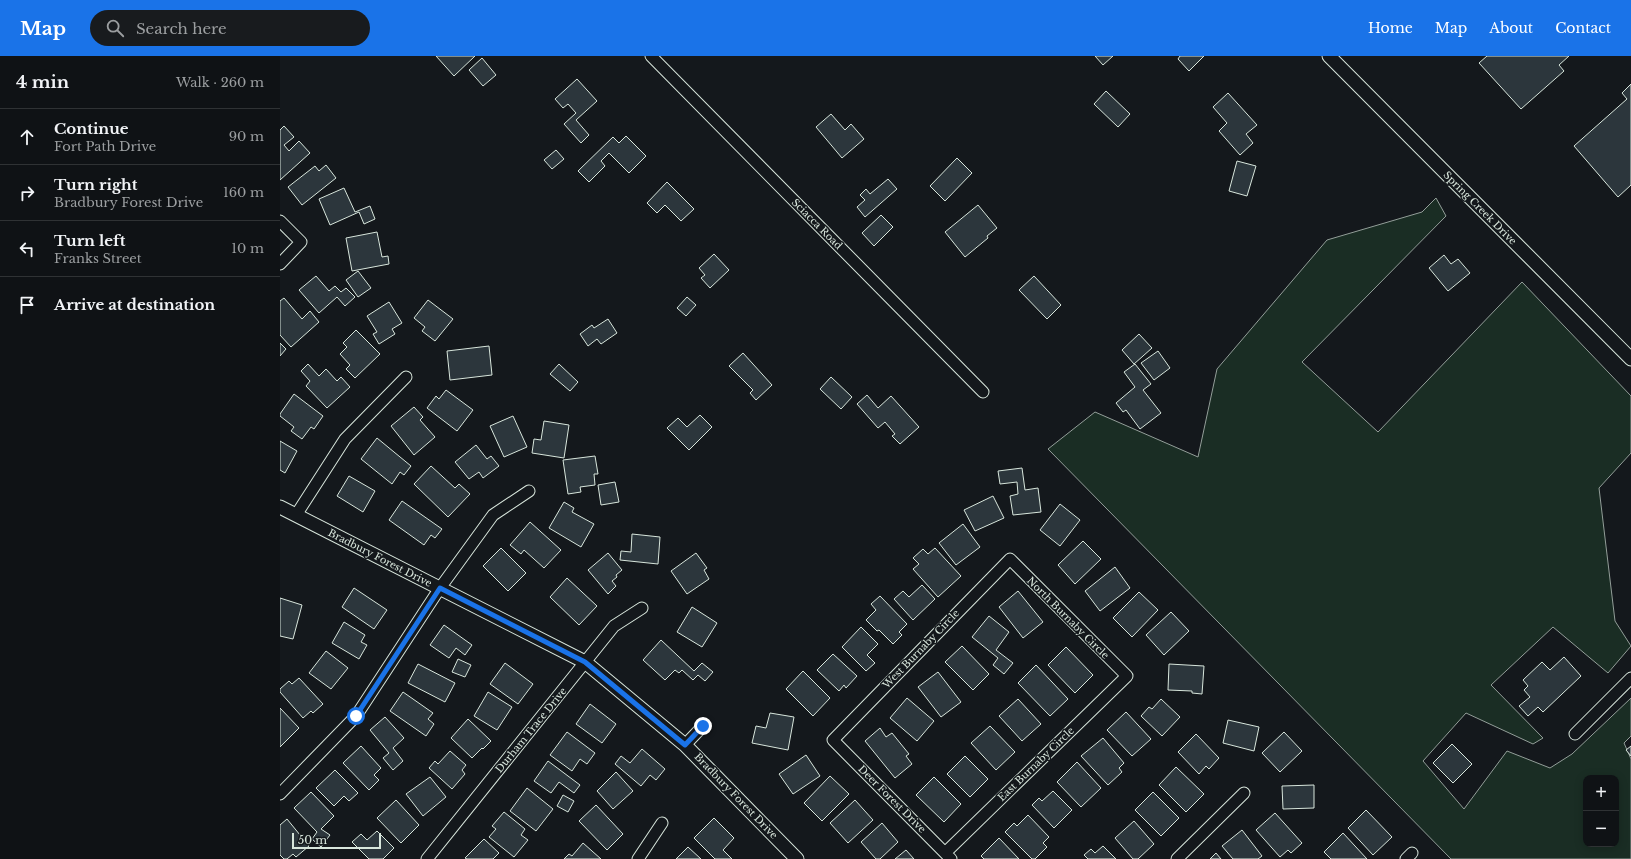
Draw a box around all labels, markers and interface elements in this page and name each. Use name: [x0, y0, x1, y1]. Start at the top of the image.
search box: [90, 10, 370, 46]
text: Map: [20, 17, 66, 40]
icon: search: [104, 17, 126, 39]
text: Search here: [136, 19, 227, 38]
text: Home: [1368, 19, 1413, 37]
text: Map: [1435, 19, 1467, 37]
text: About: [1489, 19, 1533, 37]
text: Contact: [1555, 19, 1611, 37]
text: 4 min: [16, 72, 69, 93]
text: Walk · 260 m: [176, 74, 264, 91]
text: Continue: [54, 119, 129, 138]
icon: ahead: [16, 126, 38, 148]
text: 90 m: [229, 128, 264, 145]
text: Fort Path Drive: [54, 138, 156, 155]
street label: Spring Creek Drive: [1441, 169, 1520, 248]
text: Turn right: [54, 175, 137, 194]
icon: right: [16, 182, 38, 204]
text: 160 m: [223, 184, 264, 201]
text: Bradbury Forest Drive: [54, 194, 203, 211]
street label: Sciacca Road: [789, 196, 845, 252]
text: Turn left: [54, 231, 125, 250]
icon: left: [16, 238, 38, 260]
text: 10 m: [231, 240, 264, 257]
text: Franks Street: [54, 250, 142, 267]
icon: arrive: [16, 294, 38, 316]
text: Arrive at destination: [54, 295, 215, 314]
street label: Bradbury Forest Drive: [326, 526, 434, 590]
street label: North Burnaby Circle: [1024, 574, 1112, 662]
street label: West Burnaby Circle: [879, 606, 962, 692]
street label: Durham Trace Drive: [493, 684, 570, 775]
route start: [347, 707, 365, 725]
route end: [694, 717, 712, 735]
street label: East Burnaby Circle: [995, 724, 1077, 804]
street label: Bradbury Forest Drive: [691, 750, 781, 842]
street label: Deer Forest Drive: [855, 762, 929, 836]
map controls: [1583, 775, 1619, 847]
button: +: [1583, 775, 1619, 811]
button: −: [1583, 811, 1619, 847]
scale bar: [292, 831, 381, 850]
text: 50 m: [298, 833, 327, 847]

